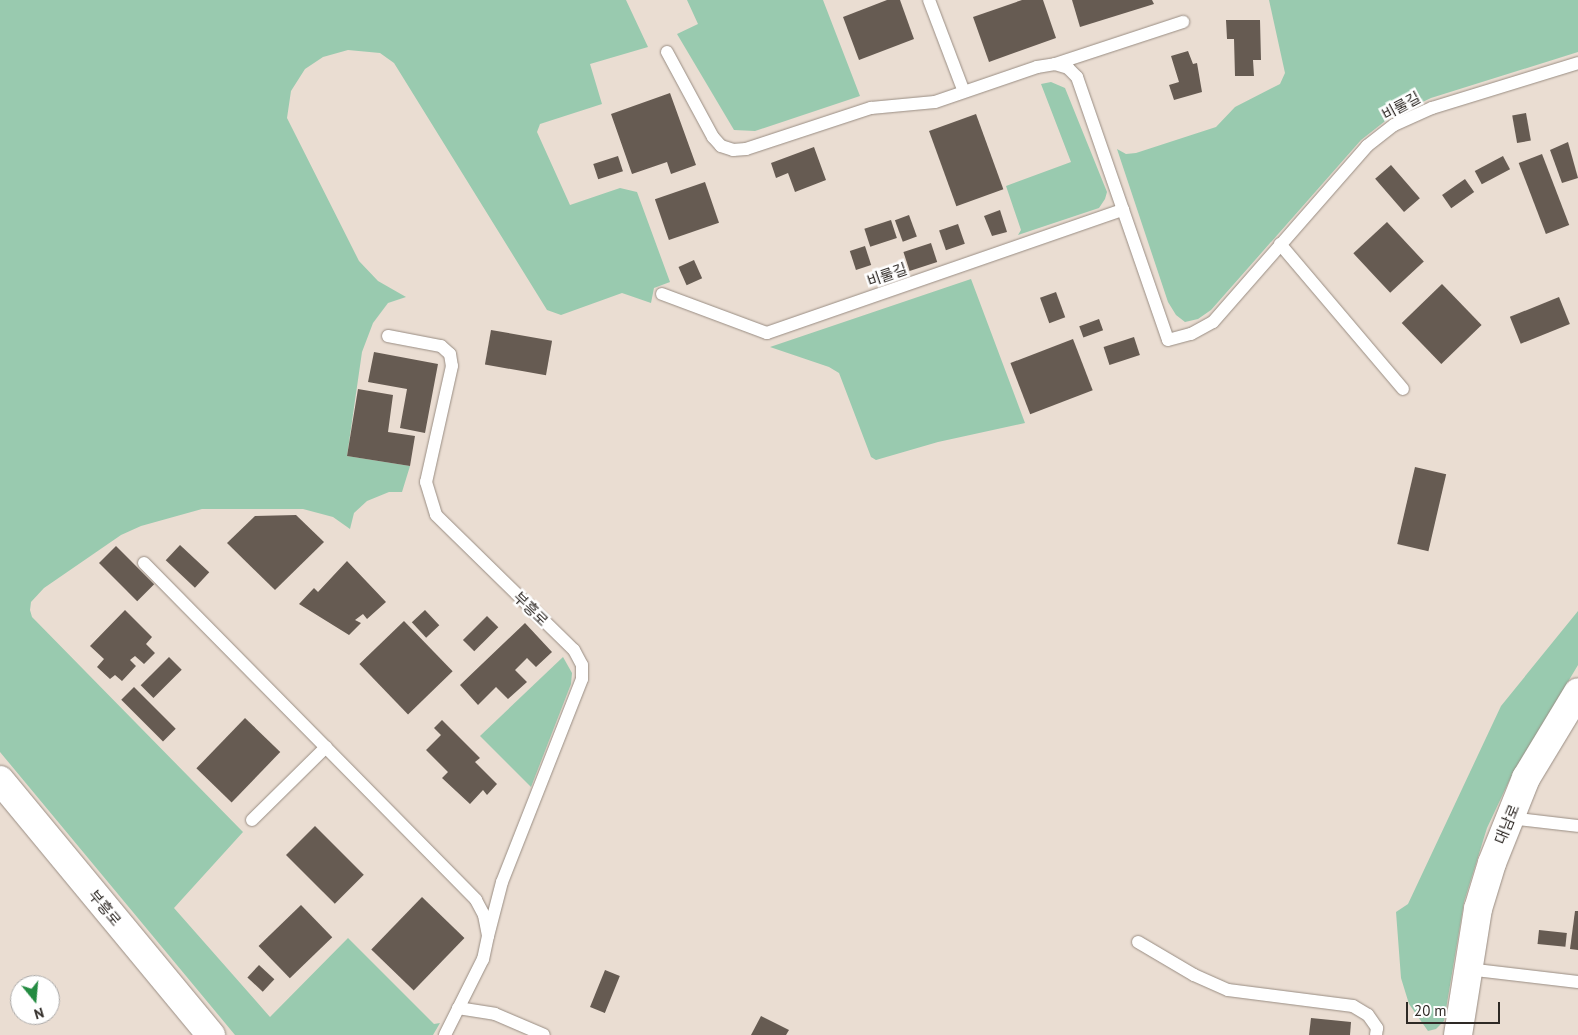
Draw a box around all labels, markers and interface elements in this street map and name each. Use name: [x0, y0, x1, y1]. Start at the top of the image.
street label: 비룰길: [1378, 88, 1424, 124]
street label: 비룰길: [864, 260, 910, 290]
street label: 부흥로: [510, 588, 552, 630]
street label: 대남로: [1491, 801, 1523, 847]
street label: 부흥로: [85, 886, 125, 930]
north arrow: [10, 975, 60, 1025]
scale bar: [1408, 992, 1502, 1024]
text: 20 m: [1414, 1001, 1447, 1020]
text: N: [32, 1003, 46, 1023]

